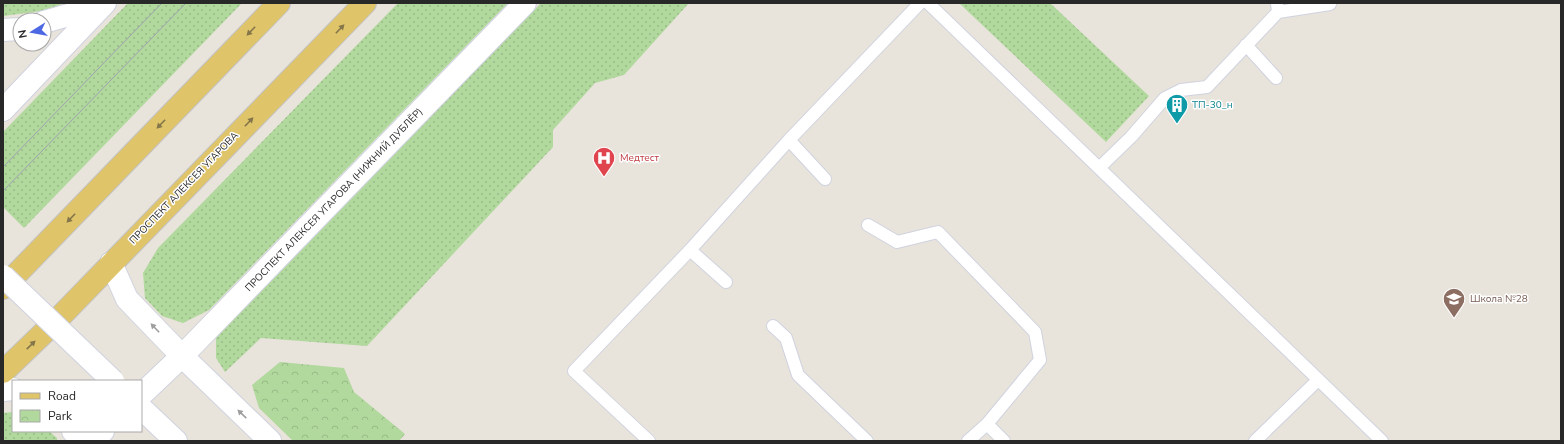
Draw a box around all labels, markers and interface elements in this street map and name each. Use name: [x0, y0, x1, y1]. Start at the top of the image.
north arrow: [12, 12, 52, 52]
one-way arrow: [335, 24, 345, 34]
one-way arrow: [247, 26, 256, 36]
text: N: [15, 28, 31, 39]
building icon: ТП-30_н: [1164, 92, 1190, 125]
place label: ТП-30_н: [1192, 98, 1233, 112]
street label: ПРОСПЕКТ АЛЕКСЕЯ УГАРОВА (НИЖНИЙ ДУБЛЁР): [242, 105, 426, 295]
one-way arrow: [244, 117, 254, 127]
one-way arrow: [156, 119, 166, 129]
street label: ПРОСПЕКТ АЛЕКСЕЯ УГАРОВА: [126, 128, 242, 247]
hospital icon: Медтест: [591, 145, 617, 178]
place label: Медтест: [620, 151, 659, 165]
one-way arrow: [66, 213, 75, 223]
school or university icon: Школа №28: [1441, 286, 1467, 319]
place label: Школа №28: [1470, 292, 1528, 306]
one-way arrow: [150, 323, 159, 333]
one-way arrow: [26, 340, 36, 350]
legend: [12, 380, 142, 432]
text: Road: [48, 388, 76, 404]
text: Park: [48, 408, 73, 424]
one-way arrow: [237, 409, 247, 419]

